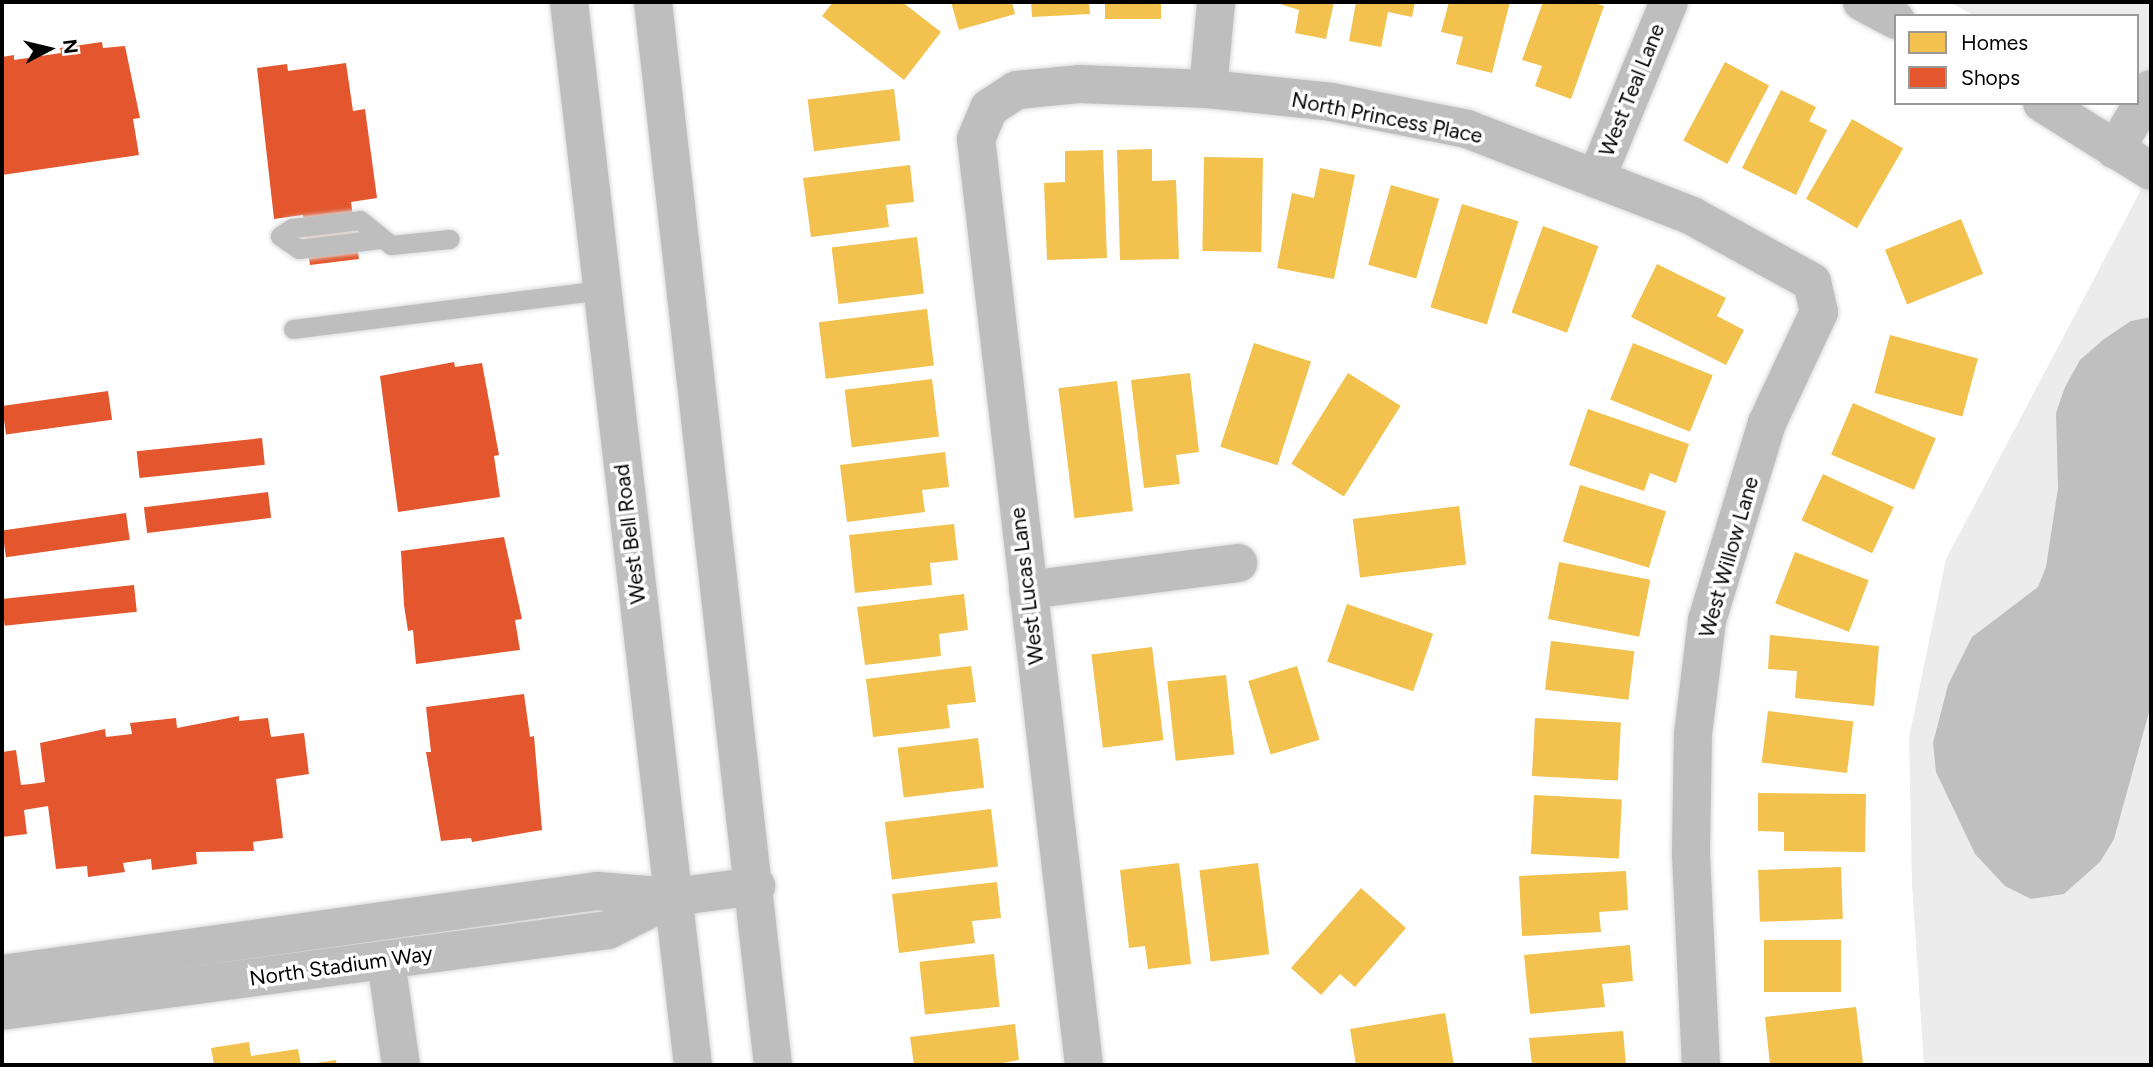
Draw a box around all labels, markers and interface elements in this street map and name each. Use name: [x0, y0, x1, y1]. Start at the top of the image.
north arrow: [14, 14, 84, 84]
legend: [1894, 14, 2139, 105]
street label: West Teal Lane: [1594, 20, 1670, 160]
text: Homes: [1961, 30, 2028, 55]
text: N: [58, 38, 83, 55]
text: Shops: [1961, 65, 2020, 90]
street label: North Princess Place: [1289, 87, 1485, 149]
street label: West Bell Road: [609, 463, 651, 605]
street label: West Willow Lane: [1694, 474, 1764, 640]
street label: West Lucas Lane: [1005, 506, 1049, 666]
street label: North Stadium Way: [248, 941, 434, 991]

